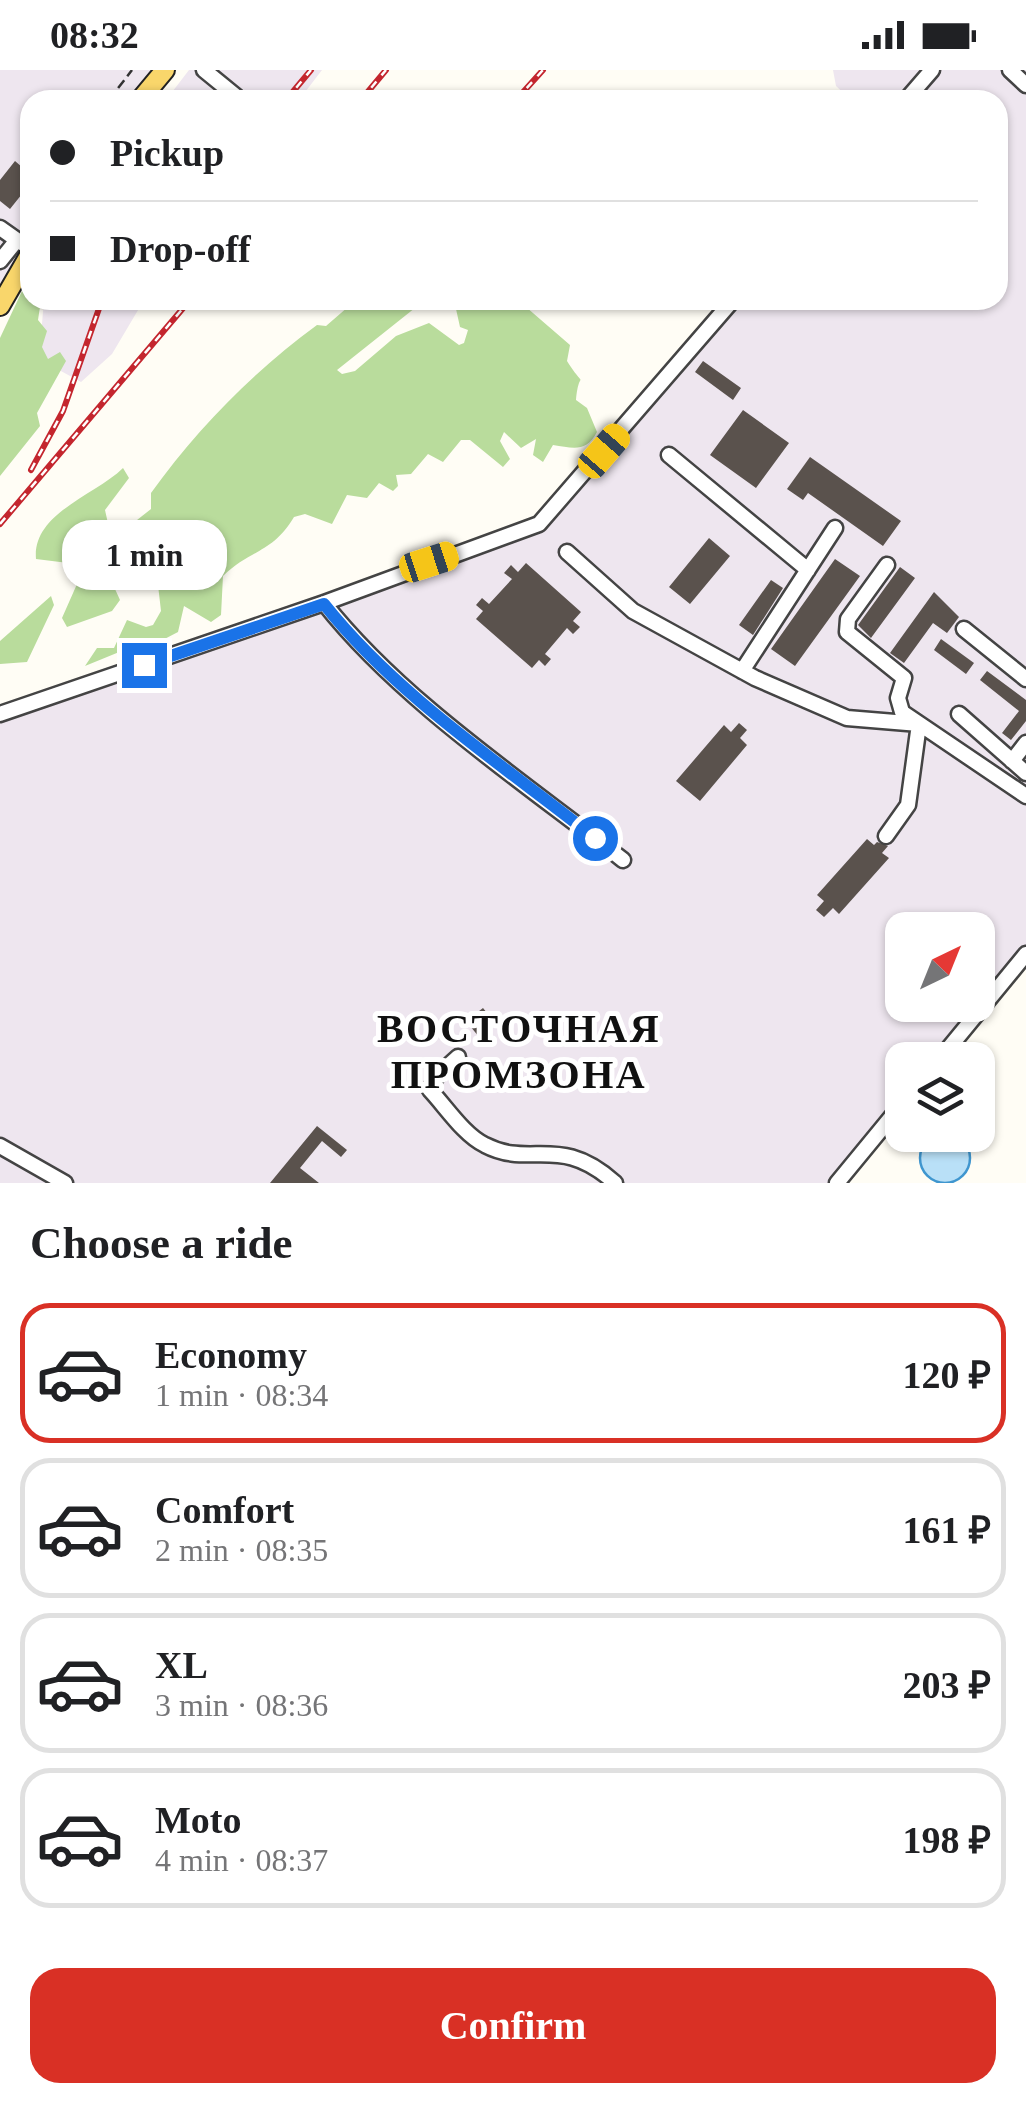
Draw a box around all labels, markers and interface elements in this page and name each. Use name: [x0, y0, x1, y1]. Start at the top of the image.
text: 08:32: [50, 14, 139, 56]
text: Pickup: [110, 132, 224, 174]
text: Drop-off: [110, 228, 251, 270]
car: [573, 419, 635, 483]
callout: 1 min: [62, 520, 226, 590]
text: 1 min: [106, 537, 183, 573]
car: [396, 538, 462, 586]
route end: [122, 643, 167, 688]
route start: [573, 816, 618, 861]
north arrow: [885, 912, 995, 1022]
map controls: [885, 912, 995, 1152]
district label: ВОСТОЧНАЯ ПРОМЗОНА: [377, 1006, 661, 1097]
button: layers: [885, 1042, 995, 1152]
text: Choose a ride: [30, 1218, 293, 1268]
icon: car: [35, 1328, 125, 1418]
text: Economy: [155, 1334, 307, 1376]
text: 120 ₽: [902, 1354, 991, 1396]
text: 1 min · 08:34: [155, 1377, 328, 1413]
icon: car: [35, 1483, 125, 1573]
text: Comfort: [155, 1489, 294, 1531]
text: 161 ₽: [902, 1509, 991, 1551]
text: 2 min · 08:35: [155, 1532, 328, 1568]
icon: car: [35, 1638, 125, 1728]
text: XL: [155, 1644, 208, 1686]
text: 203 ₽: [902, 1664, 991, 1706]
text: 3 min · 08:36: [155, 1687, 328, 1723]
icon: car: [35, 1793, 125, 1883]
text: Moto: [155, 1799, 242, 1841]
text: 198 ₽: [902, 1819, 991, 1861]
text: 4 min · 08:37: [155, 1842, 328, 1878]
button: Confirm: [30, 1968, 996, 2083]

